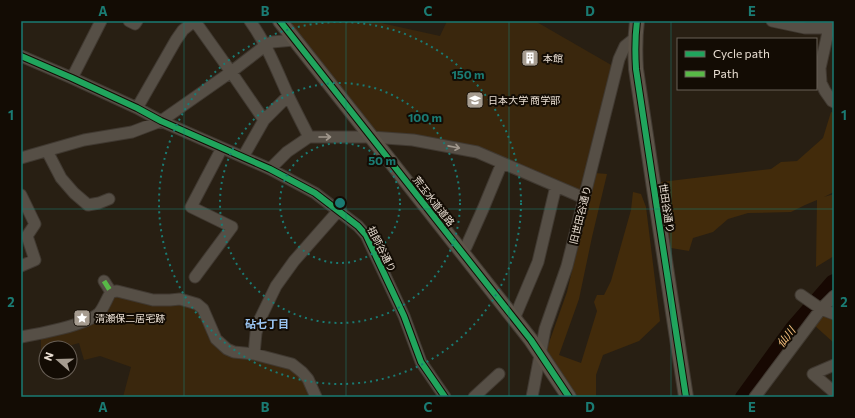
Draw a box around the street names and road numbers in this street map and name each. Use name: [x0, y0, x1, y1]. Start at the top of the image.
street label: 荒玉水道道路: [411, 174, 457, 228]
street label: 世田谷通り: [657, 182, 677, 234]
street label: 旧世田谷通り: [567, 184, 593, 246]
street label: 祖師谷通り: [365, 224, 399, 274]

